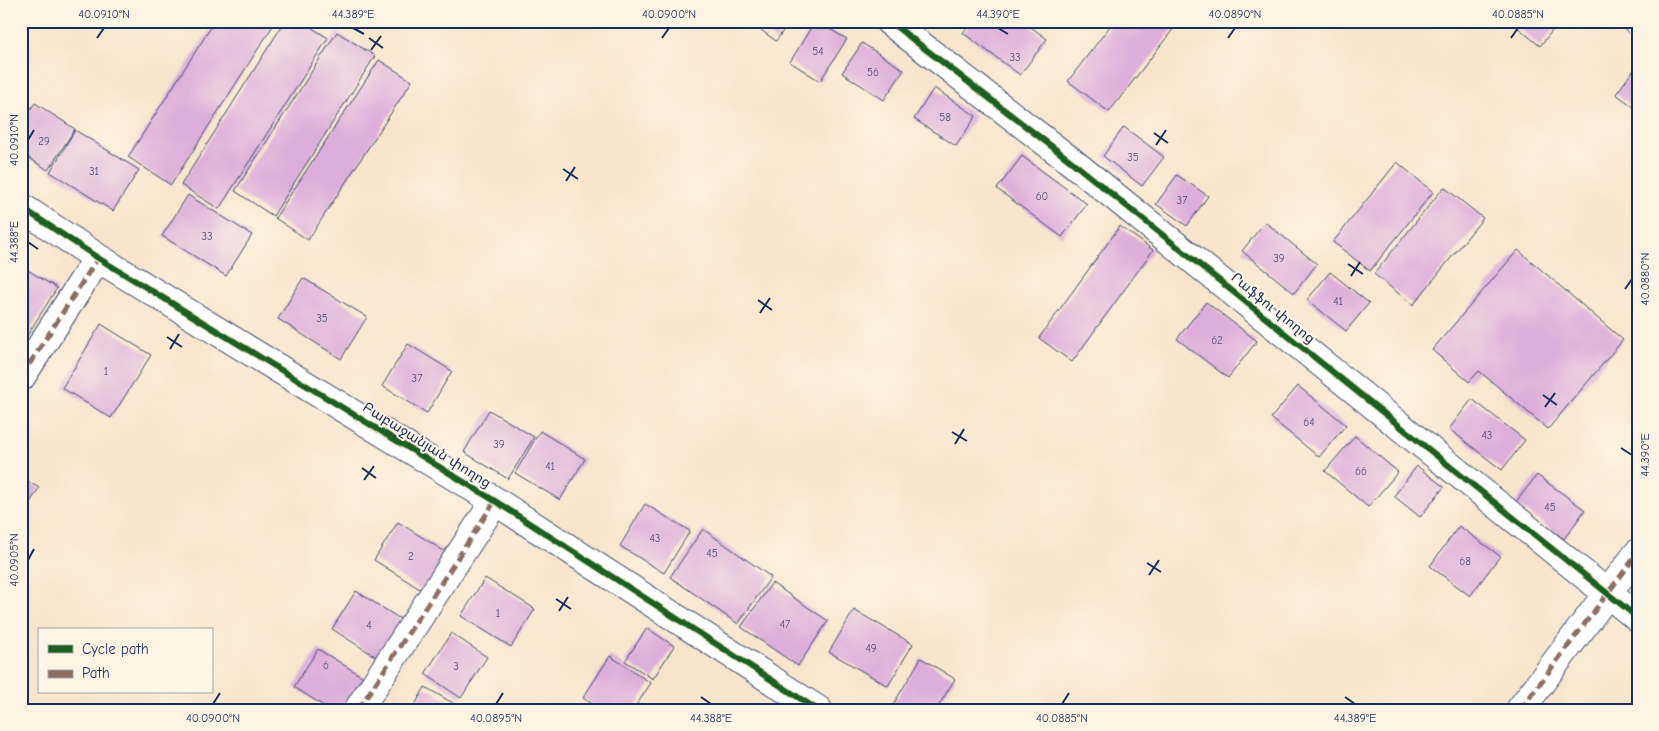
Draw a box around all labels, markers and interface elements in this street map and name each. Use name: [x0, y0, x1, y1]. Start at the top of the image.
text: 40.0910°N: [78, 7, 130, 21]
text: 44.389°E: [332, 7, 374, 21]
text: 40.0900°N: [642, 7, 696, 21]
text: 44.390°E: [976, 7, 1020, 21]
text: 40.0890°N: [1209, 7, 1261, 21]
text: 40.0885°N: [1492, 7, 1544, 21]
house number: 54: [812, 45, 824, 58]
house number: 33: [1009, 51, 1021, 64]
house number: 56: [867, 66, 879, 79]
house number: 58: [939, 111, 951, 124]
text: 40.0910°N: [7, 114, 21, 166]
house number: 29: [38, 135, 50, 148]
house number: 35: [1127, 151, 1139, 164]
house number: 31: [89, 165, 99, 178]
house number: 60: [1036, 190, 1048, 203]
house number: 37: [1177, 194, 1187, 207]
text: 44.388°E: [7, 221, 21, 263]
house number: 33: [201, 230, 213, 243]
house number: 39: [1273, 252, 1285, 265]
text: 40.0880°N: [1638, 253, 1652, 305]
street label: Րաֆֆու փողոց: [1228, 269, 1318, 347]
house number: 41: [1333, 295, 1343, 308]
house number: 35: [316, 312, 328, 325]
house number: 62: [1211, 334, 1223, 347]
house number: 1: [104, 365, 108, 378]
house number: 37: [412, 372, 422, 385]
street label: Բաբաջանյան փողոց: [360, 399, 494, 491]
house number: 64: [1303, 416, 1315, 429]
house number: 43: [1482, 429, 1492, 442]
text: 44.390°E: [1638, 433, 1652, 477]
house number: 39: [493, 438, 505, 451]
house number: 41: [545, 460, 555, 473]
house number: 66: [1355, 465, 1367, 478]
house number: 45: [1544, 501, 1556, 514]
house number: 43: [650, 532, 660, 545]
text: 40.0905°N: [7, 533, 21, 587]
house number: 45: [706, 547, 718, 560]
house number: 2: [408, 550, 414, 563]
house number: 68: [1459, 555, 1471, 568]
house number: 1: [496, 607, 500, 620]
house number: 47: [780, 618, 790, 631]
house number: 4: [366, 619, 372, 632]
legend: [38, 628, 212, 694]
text: Cycle path: [82, 640, 149, 658]
house number: 49: [865, 642, 877, 655]
house number: 6: [323, 659, 329, 672]
house number: 3: [453, 660, 459, 673]
text: Path: [82, 664, 110, 682]
text: 40.0900°N: [186, 711, 240, 725]
text: 40.0895°N: [470, 711, 522, 725]
text: 44.388°E: [690, 711, 732, 725]
text: 40.0885°N: [1036, 711, 1088, 725]
text: 44.389°E: [1334, 711, 1376, 725]

